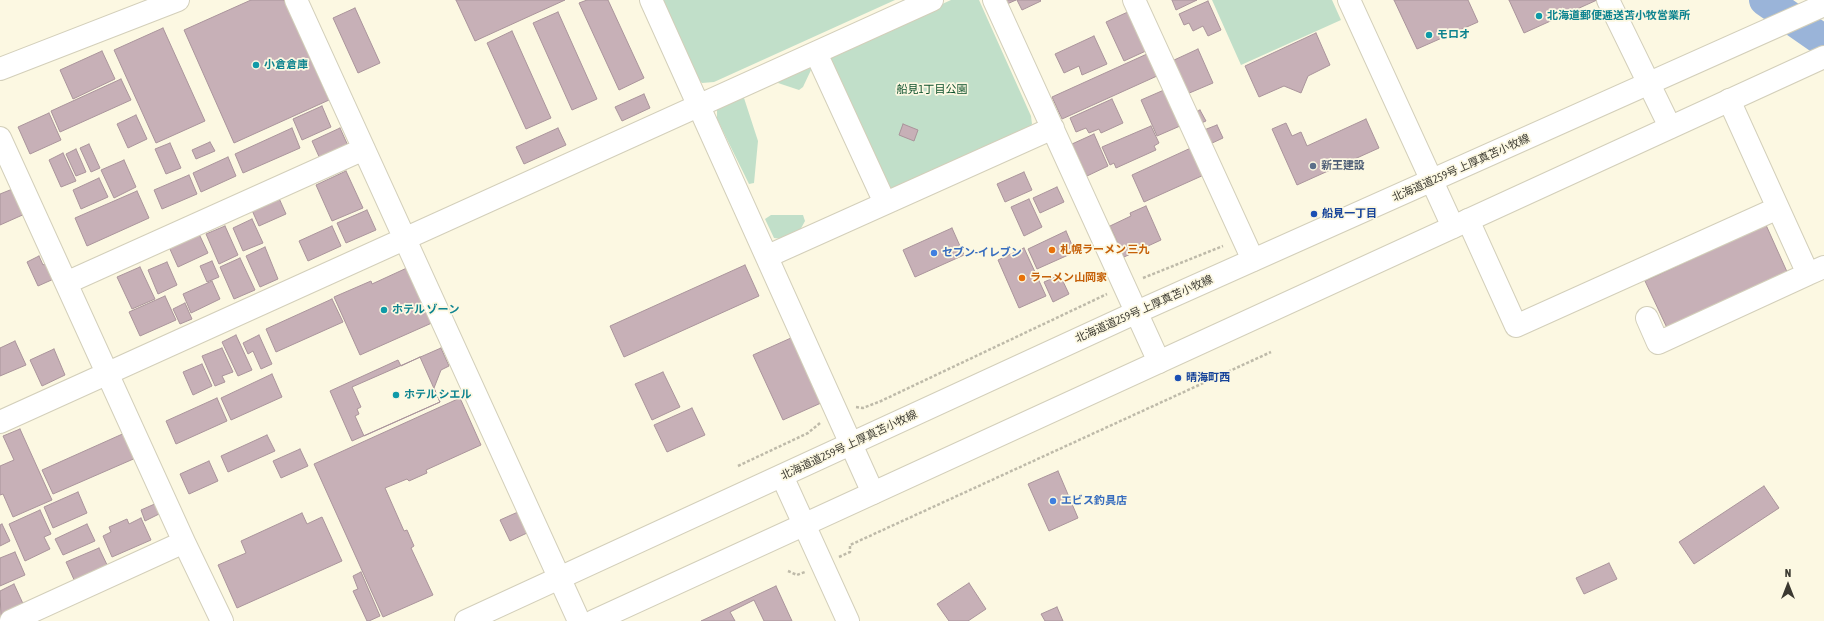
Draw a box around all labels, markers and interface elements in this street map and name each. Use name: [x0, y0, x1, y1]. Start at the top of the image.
place label: 北海道郵便逓送苫小牧営業所: [1547, 9, 1690, 23]
marker: 北海道郵便逓送苫小牧営業所: [1534, 11, 1544, 21]
place label: モロオ: [1437, 28, 1470, 42]
marker: モロオ: [1424, 30, 1434, 40]
place label: 小倉倉庫: [264, 58, 308, 72]
marker: 小倉倉庫: [251, 60, 261, 70]
park label: 船見1丁目公園: [896, 83, 968, 97]
street label: 北海道道259号 上厚真苫小牧線: [1390, 132, 1532, 204]
place label: 新王建設: [1321, 159, 1365, 173]
marker: 新王建設: [1308, 161, 1318, 171]
place label: 船見一丁目: [1322, 207, 1377, 221]
marker: 船見一丁目: [1309, 209, 1319, 219]
place label: 札幌ラーメン 三九: [1060, 243, 1150, 257]
marker: 札幌ラーメン 三九: [1047, 245, 1057, 255]
place label: セブン-イレブン: [942, 246, 1022, 260]
marker: セブン-イレブン: [929, 248, 939, 258]
place label: ラーメン山岡家: [1030, 271, 1107, 285]
marker: ラーメン山岡家: [1017, 273, 1027, 283]
street label: 北海道道259号 上厚真苫小牧線: [1073, 273, 1215, 345]
place label: ホテル ゾーン: [392, 303, 460, 317]
marker: ホテル ゾーン: [379, 305, 389, 315]
place label: 晴海町西: [1186, 371, 1230, 385]
marker: 晴海町西: [1173, 373, 1183, 383]
place label: ホテル シエル: [404, 388, 472, 402]
marker: ホテル シエル: [391, 390, 401, 400]
street label: 北海道道259号 上厚真苫小牧線: [779, 408, 919, 482]
place label: エビス釣具店: [1061, 494, 1127, 508]
marker: エビス釣具店: [1048, 496, 1058, 506]
north arrow: [1768, 565, 1808, 605]
text: N: [1785, 567, 1791, 579]

